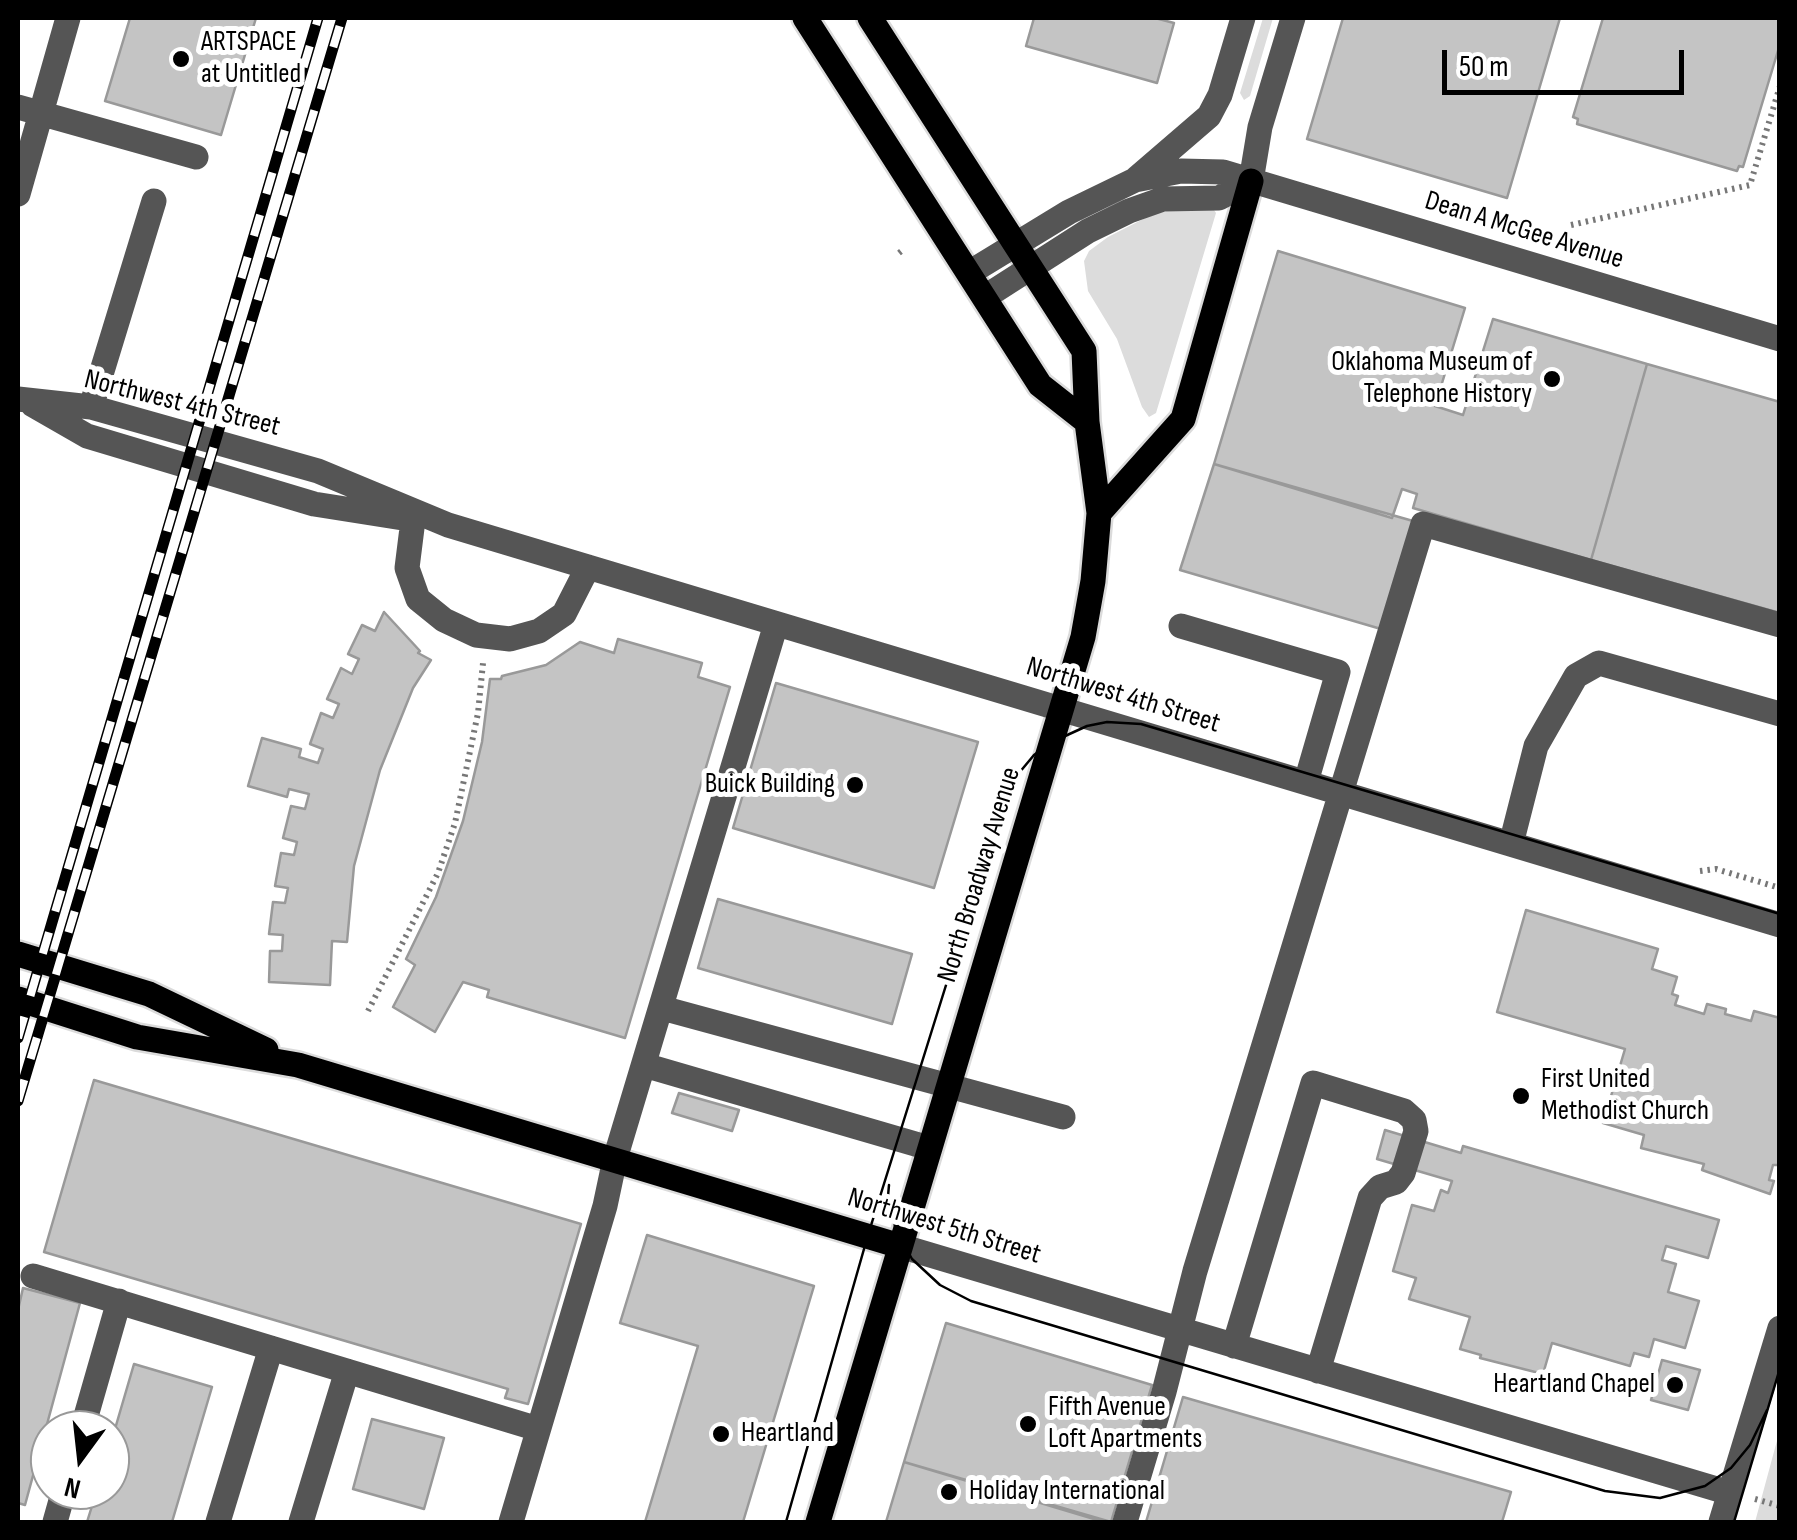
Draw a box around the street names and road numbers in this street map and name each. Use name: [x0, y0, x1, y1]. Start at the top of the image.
street label: Dean A McGee Avenue: [1421, 185, 1627, 277]
street label: Northwest 4th Street: [81, 363, 283, 445]
street label: Northwest 4th Street: [1022, 651, 1224, 741]
street label: North Broadway Avenue: [931, 763, 1029, 987]
street label: Northwest 5th Street: [843, 1182, 1045, 1272]

